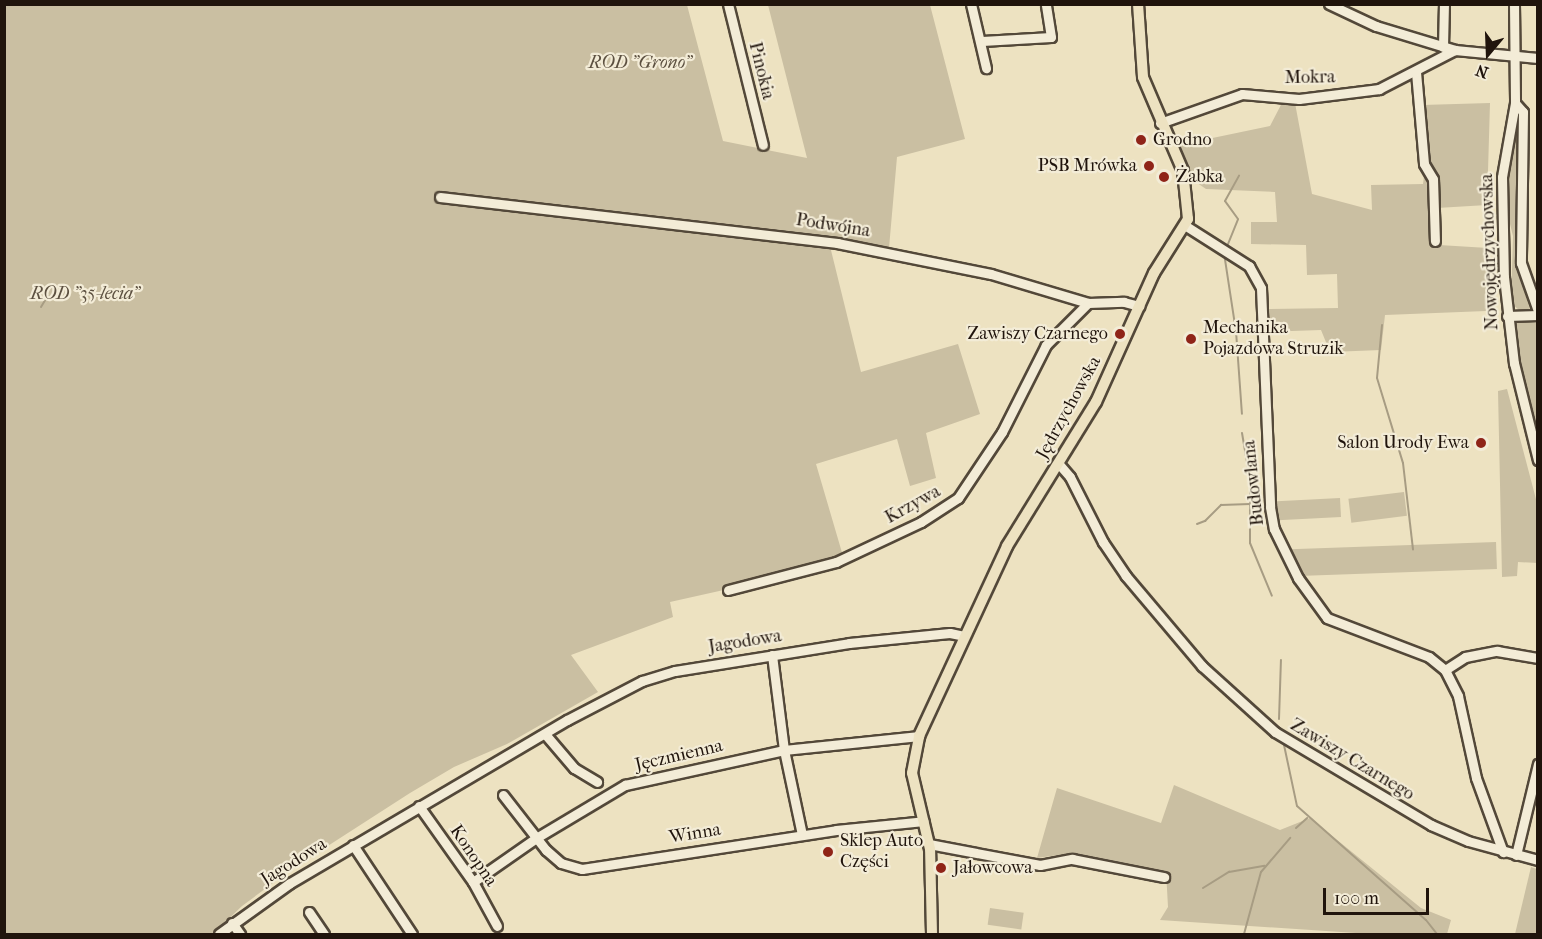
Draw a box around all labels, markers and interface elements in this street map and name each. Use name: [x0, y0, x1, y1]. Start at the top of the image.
north arrow: [1458, 24, 1518, 84]
street label: Pinokia: [743, 40, 779, 102]
park label: ROD "Grono": [588, 52, 692, 74]
text: N: [1473, 61, 1491, 82]
street label: Mokra: [1285, 67, 1335, 89]
place label: Grodno: [1153, 129, 1212, 151]
marker: Grodno: [1134, 133, 1148, 147]
place label: PSB Mrówka: [1038, 155, 1137, 177]
marker: PSB Mrówka: [1142, 159, 1156, 173]
place label: Żabka: [1176, 166, 1223, 188]
marker: Żabka: [1157, 170, 1171, 184]
street label: Nowojędrzychowska: [1476, 173, 1504, 331]
street label: Podwójna: [794, 209, 872, 243]
park label: ROD "35-lecia": [30, 283, 140, 305]
place label: Mechanika Pojazdowa Struzik: [1203, 318, 1344, 360]
place label: Zawiszy Czarnego: [967, 323, 1108, 345]
marker: Zawiszy Czarnego: [1113, 327, 1127, 341]
marker: Mechanika Pojazdowa Struzik: [1184, 332, 1198, 346]
street label: Jędrzychowska: [1032, 353, 1106, 463]
place label: Salon Urody Ewa: [1337, 432, 1469, 454]
marker: Salon Urody Ewa: [1474, 436, 1488, 450]
street label: Budowlana: [1239, 439, 1269, 527]
street label: Krzywa: [882, 481, 944, 529]
street label: Jagodowa: [707, 626, 783, 658]
street label: Zawiszy Czarnego: [1286, 714, 1418, 806]
street label: Jęczmienna: [633, 735, 725, 777]
street label: Winna: [668, 819, 722, 849]
street label: Konopna: [445, 821, 501, 891]
place label: Sklep Auto Części: [840, 831, 923, 874]
street label: Jagodowa: [257, 833, 331, 891]
marker: Sklep Auto Części: [821, 845, 835, 859]
place label: Jałowcowa: [953, 857, 1033, 879]
marker: Jałowcowa: [934, 861, 948, 875]
scale bar: [1326, 876, 1432, 914]
text: 100 m: [1334, 888, 1379, 909]

